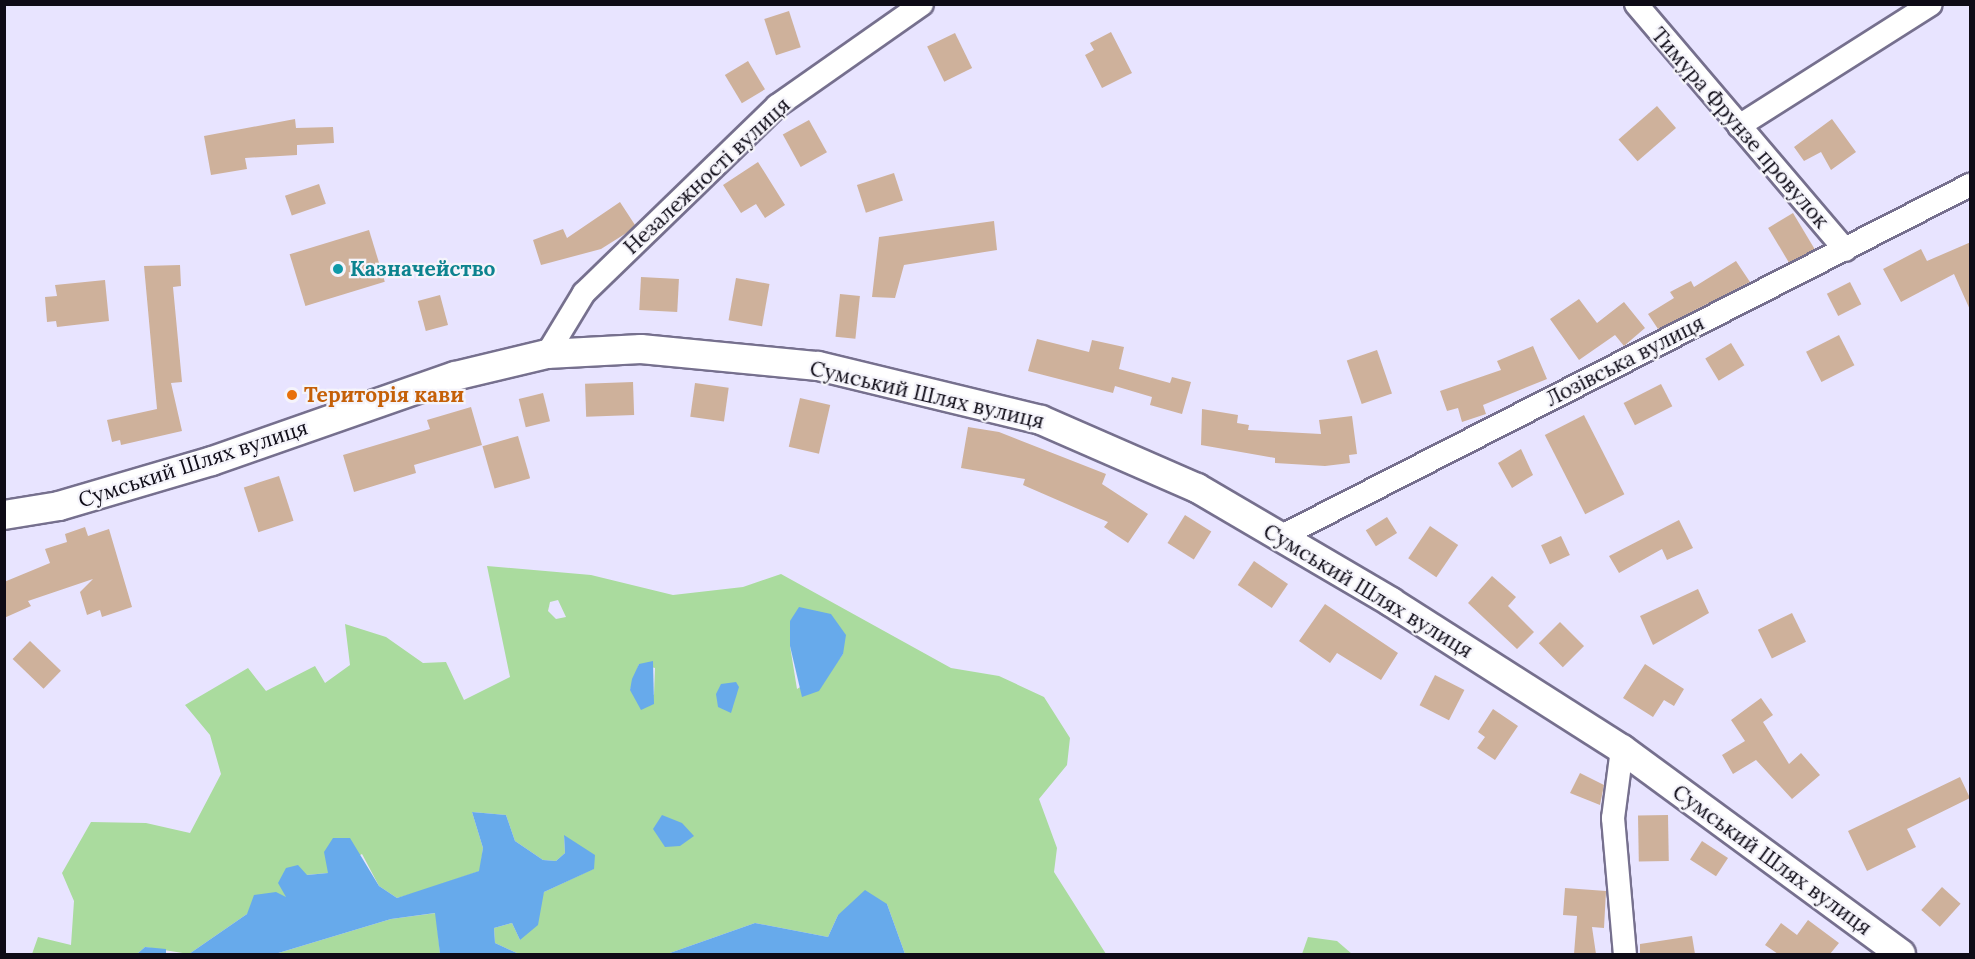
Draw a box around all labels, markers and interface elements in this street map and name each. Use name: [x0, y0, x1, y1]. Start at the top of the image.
street label: Тимура Фрунзе провулок: [1646, 22, 1834, 234]
street label: Незалежності вулиця: [619, 92, 795, 260]
place label: Казначейство: [350, 256, 495, 282]
marker: Казначейство: [331, 262, 345, 276]
street label: Лозівська вулиця: [1542, 310, 1708, 412]
street label: Сумський Шлях вулиця: [807, 356, 1047, 434]
place label: Територія кави: [304, 382, 464, 408]
marker: Територія кави: [285, 388, 299, 402]
street label: Сумський Шлях вулиця: [75, 415, 311, 513]
street label: Сумський Шлях вулиця: [1259, 518, 1477, 664]
street label: Сумський Шлях вулиця: [1668, 779, 1876, 941]

